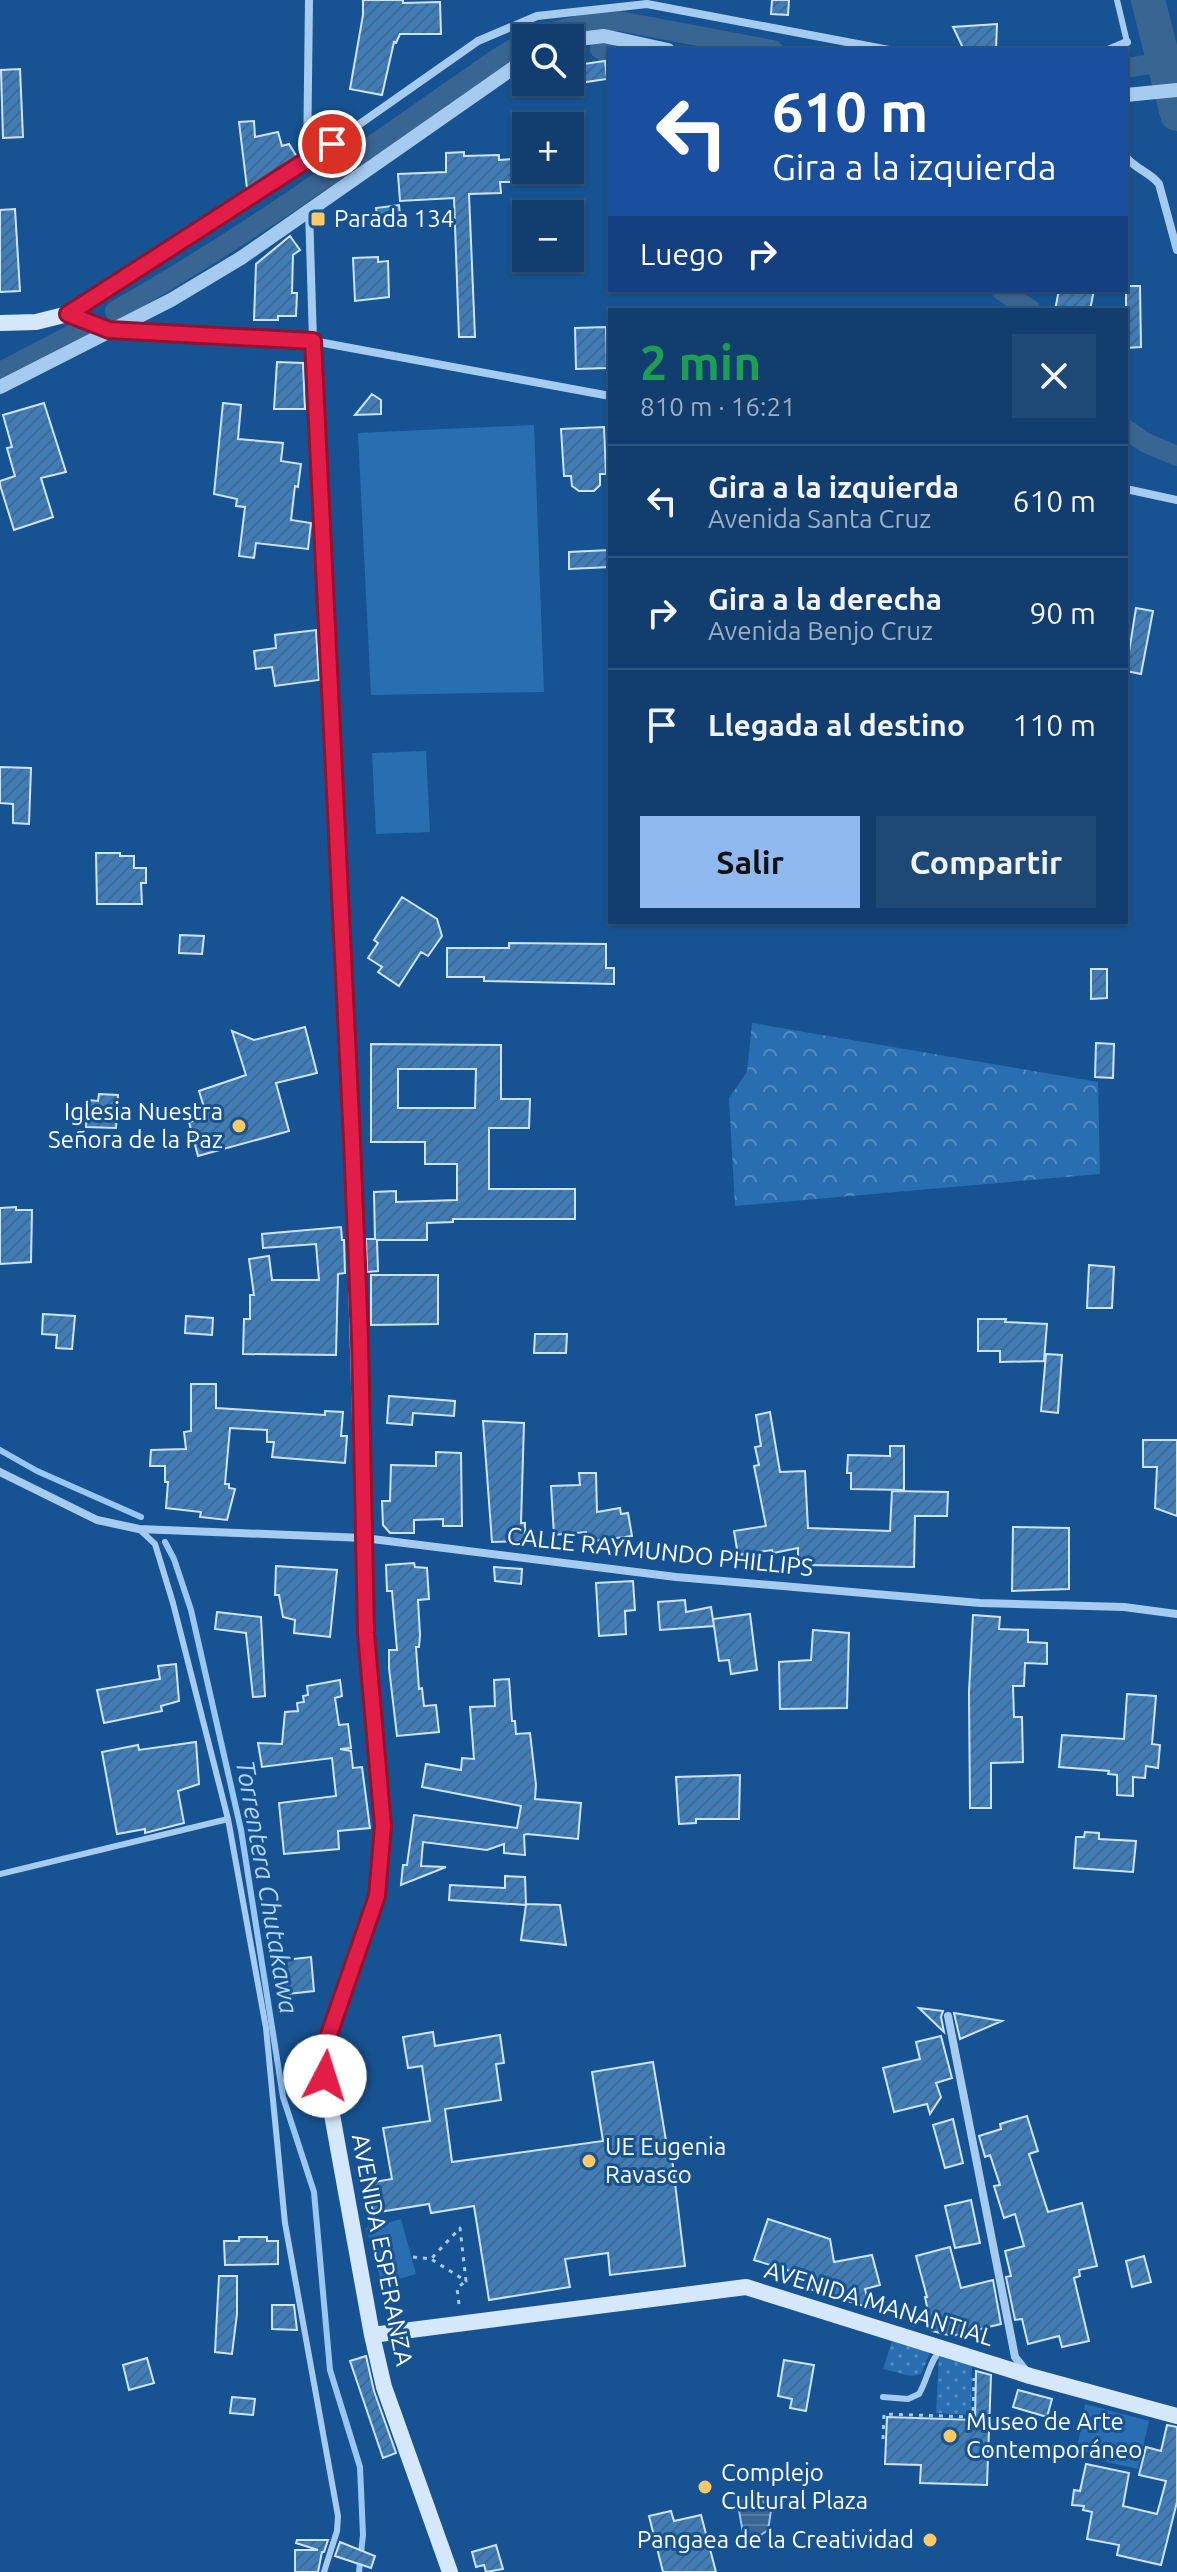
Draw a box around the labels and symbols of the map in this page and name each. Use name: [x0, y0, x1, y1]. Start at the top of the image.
pin: [298, 110, 366, 178]
place label: Parada 134: [334, 205, 454, 232]
marker: Parada 134: [309, 210, 327, 228]
place label: Iglesia Nuestra Señora de la Paz: [48, 1098, 223, 1153]
marker: Iglesia Nuestra Señora de la Paz: [230, 1117, 248, 1135]
street label: CALLE RAYMUNDO PHILLIPS: [506, 1522, 815, 1581]
water label: Torrentera Chutakawa: [231, 1758, 304, 2016]
position arrow: [283, 2034, 367, 2118]
street label: AVENIDA ESPERANZA: [347, 2131, 418, 2369]
place label: UE Eugenia Ravasco: [605, 2133, 726, 2188]
marker: UE Eugenia Ravasco: [580, 2152, 598, 2170]
street label: AVENIDA MANANTIAL: [762, 2256, 997, 2351]
place label: Museo de Arte Contemporáneo: [966, 2408, 1142, 2463]
marker: Museo de Arte Contemporáneo: [941, 2427, 959, 2445]
place label: Complejo Cultural Plaza: [721, 2459, 868, 2514]
marker: Complejo Cultural Plaza: [696, 2478, 714, 2496]
place label: Pangaea de la Creatividad: [637, 2526, 914, 2553]
marker: Pangaea de la Creatividad: [921, 2531, 939, 2549]

